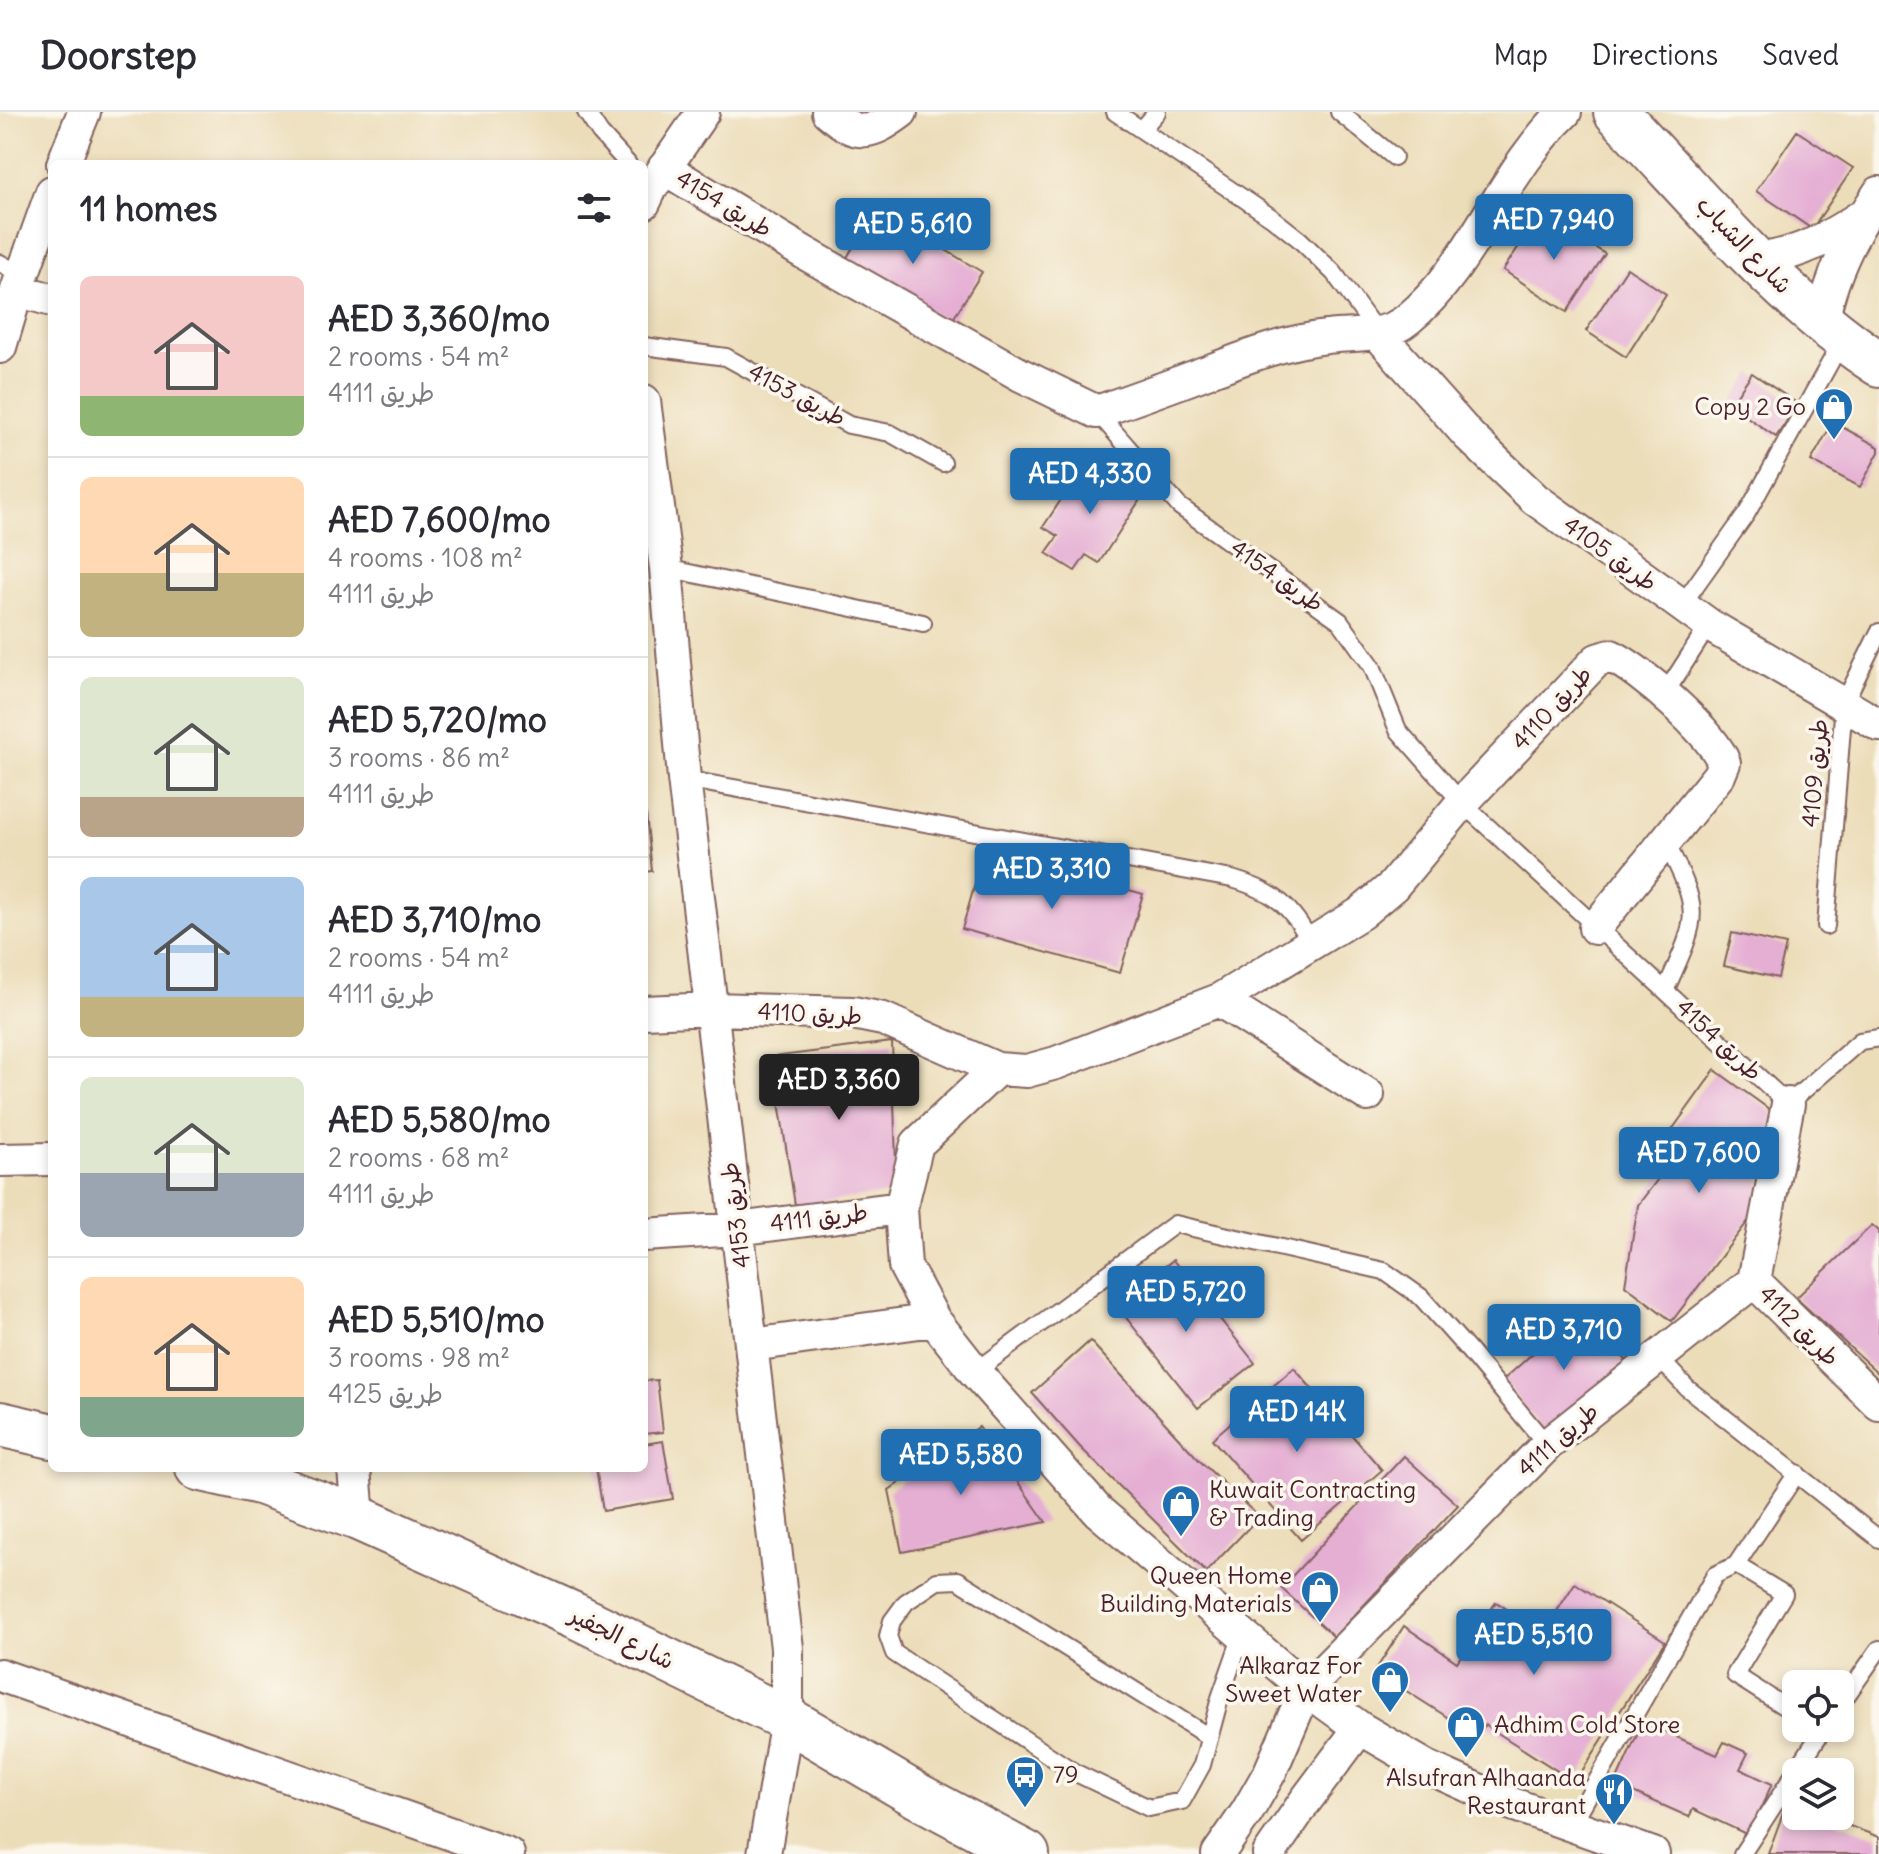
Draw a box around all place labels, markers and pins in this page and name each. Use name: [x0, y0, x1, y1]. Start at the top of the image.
pin: AED 7,940: [1462, 194, 1646, 262]
pin: AED 5,610: [821, 198, 1005, 266]
shop icon: Copy 2 Go: [1813, 386, 1855, 441]
place label: Copy 2 Go: [1694, 391, 1806, 421]
pin: AED 4,330: [998, 448, 1182, 516]
pin: AED 3,310: [960, 843, 1144, 911]
pin: AED 3,360: [747, 1054, 931, 1122]
pin: AED 7,600: [1607, 1127, 1791, 1195]
pin: AED 5,720: [1094, 1266, 1278, 1334]
pin: AED 3,710: [1472, 1304, 1656, 1372]
pin: AED 14K: [1223, 1386, 1371, 1454]
pin: AED 5,580: [869, 1429, 1053, 1497]
place label: Kuwait Contracting & Trading: [1209, 1474, 1416, 1532]
shop icon: Kuwait Contracting & Trading: [1160, 1483, 1202, 1538]
place label: Queen Home Building Materials: [1100, 1560, 1292, 1618]
shop icon: Queen Home Building Materials: [1299, 1569, 1341, 1624]
pin: AED 5,510: [1442, 1609, 1626, 1677]
place label: Alkaraz For Sweet Water: [1225, 1650, 1362, 1708]
shop icon: Alkaraz For Sweet Water: [1369, 1659, 1411, 1714]
shop icon: Adhim Cold Store: [1445, 1704, 1487, 1759]
place label: Adhim Cold Store: [1494, 1709, 1680, 1739]
bus stop icon: 79: [1004, 1754, 1046, 1809]
place label: 79: [1053, 1759, 1079, 1789]
place label: Alsufran Alhaanda Restaurant: [1386, 1762, 1586, 1820]
restaurant icon: Alsufran Alhaanda Restaurant: [1593, 1771, 1635, 1826]

